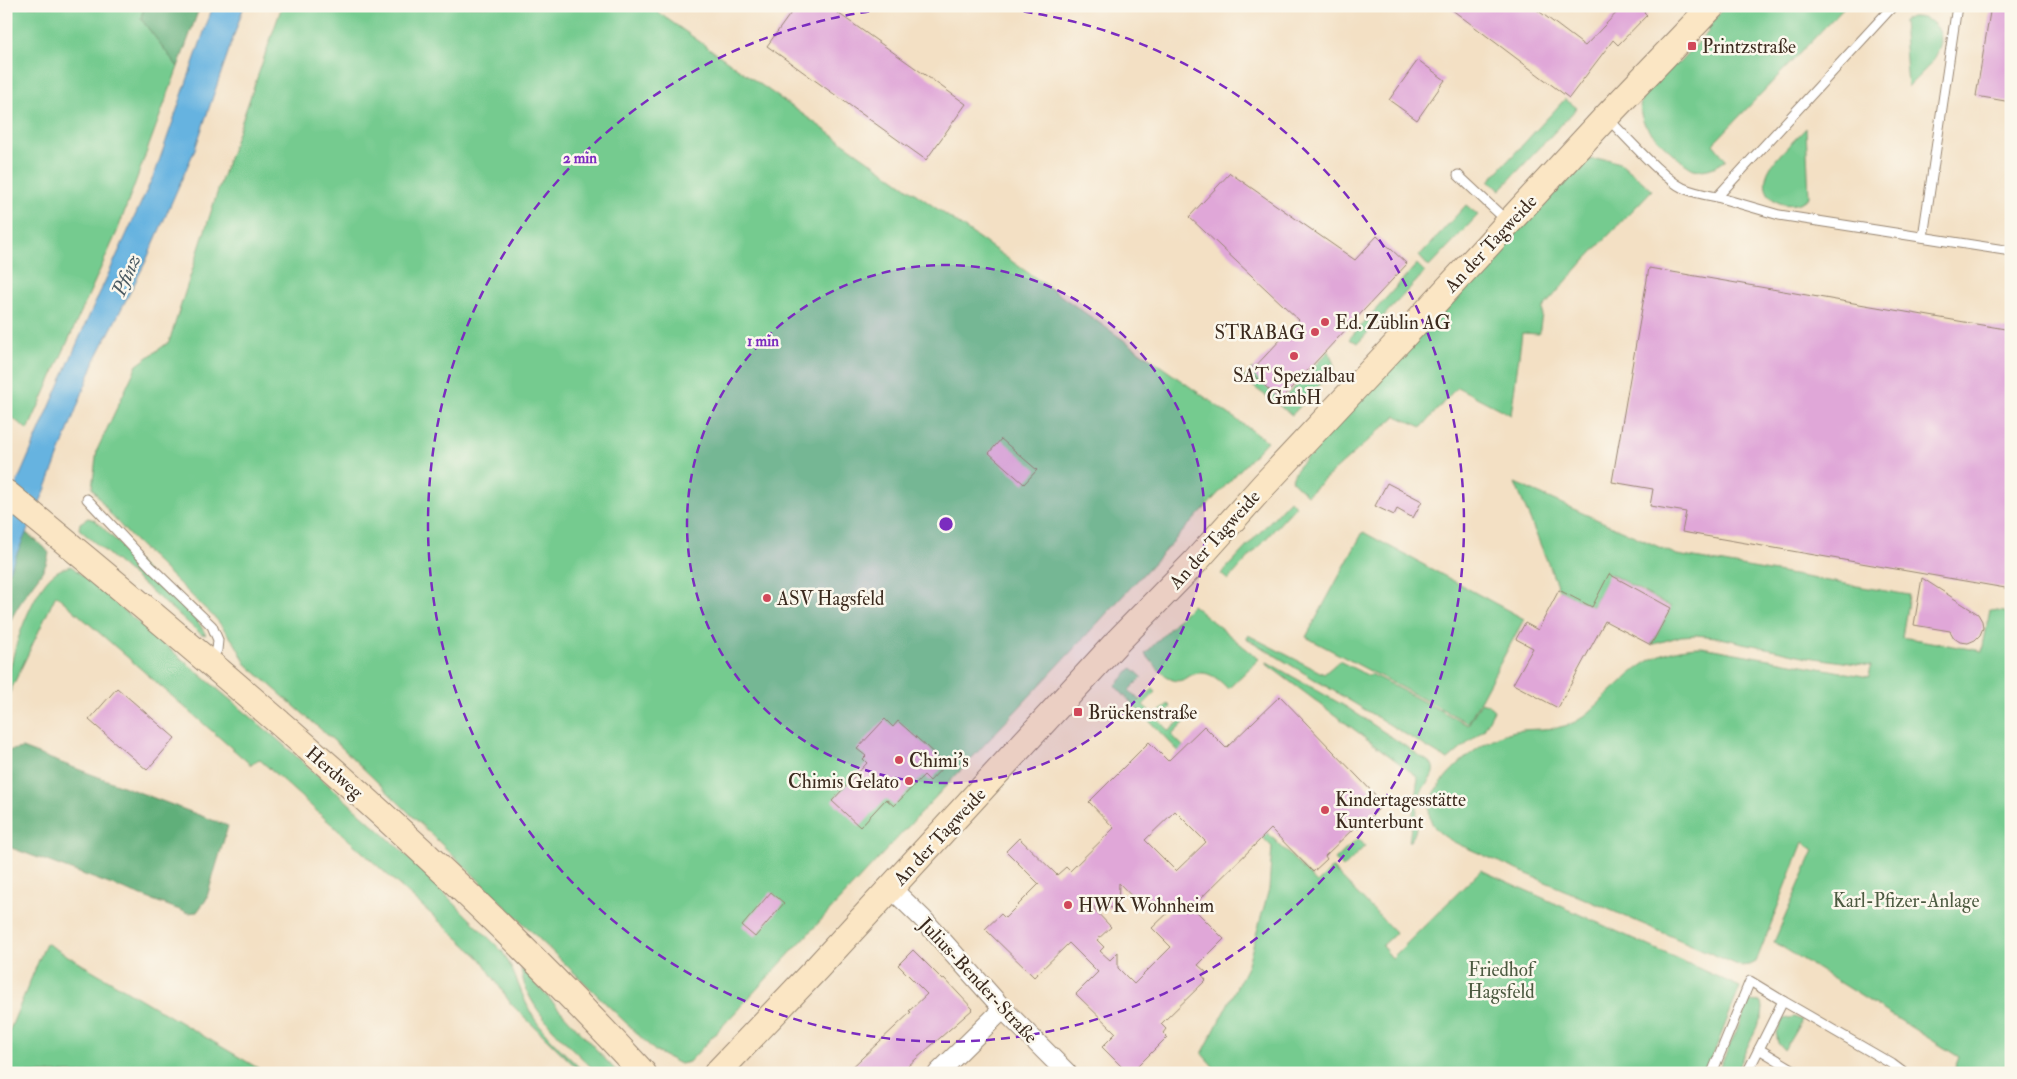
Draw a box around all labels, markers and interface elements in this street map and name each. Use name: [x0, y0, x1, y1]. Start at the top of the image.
place label: Printzstraße: [1702, 35, 1796, 59]
marker: Printzstraße: [1686, 40, 1698, 52]
text: 2 min: [563, 149, 597, 168]
street label: An der Tagweide: [1439, 190, 1542, 298]
water label: Pfinz: [106, 251, 147, 301]
place label: Ed. Züblin AG: [1335, 311, 1450, 335]
marker: Ed. Züblin AG: [1319, 316, 1331, 328]
place label: STRABAG: [1214, 321, 1305, 345]
marker: STRABAG: [1309, 326, 1321, 338]
text: 1 min: [747, 332, 779, 351]
marker: SAT Spezialbau GmbH: [1288, 350, 1300, 362]
place label: SAT Spezialbau GmbH: [1233, 364, 1355, 410]
street label: An der Tagweide: [1163, 485, 1266, 595]
centre of rings: [937, 515, 955, 533]
place label: ASV Hagsfeld: [776, 587, 885, 611]
marker: ASV Hagsfeld: [761, 592, 773, 604]
place label: Brückenstraße: [1088, 701, 1197, 725]
marker: Brückenstraße: [1072, 706, 1084, 718]
street label: Herdweg: [301, 741, 369, 805]
place label: Chimi’s: [909, 749, 969, 773]
marker: Chimi’s: [893, 754, 905, 766]
place label: Chimis Gelato: [788, 770, 899, 794]
marker: Chimis Gelato: [903, 775, 915, 787]
street label: An der Tagweide: [888, 783, 991, 891]
place label: Kindertagesstätte Kunterbunt: [1335, 788, 1466, 834]
marker: Kindertagesstätte Kunterbunt: [1319, 804, 1331, 816]
park label: Karl-Pfizer-Anlage: [1833, 889, 1979, 913]
place label: HWK Wohnheim: [1078, 894, 1215, 918]
marker: HWK Wohnheim: [1062, 899, 1074, 911]
street label: Julius-Bender-Straße: [913, 912, 1043, 1049]
park label: Friedhof Hagsfeld: [1467, 958, 1537, 1004]

